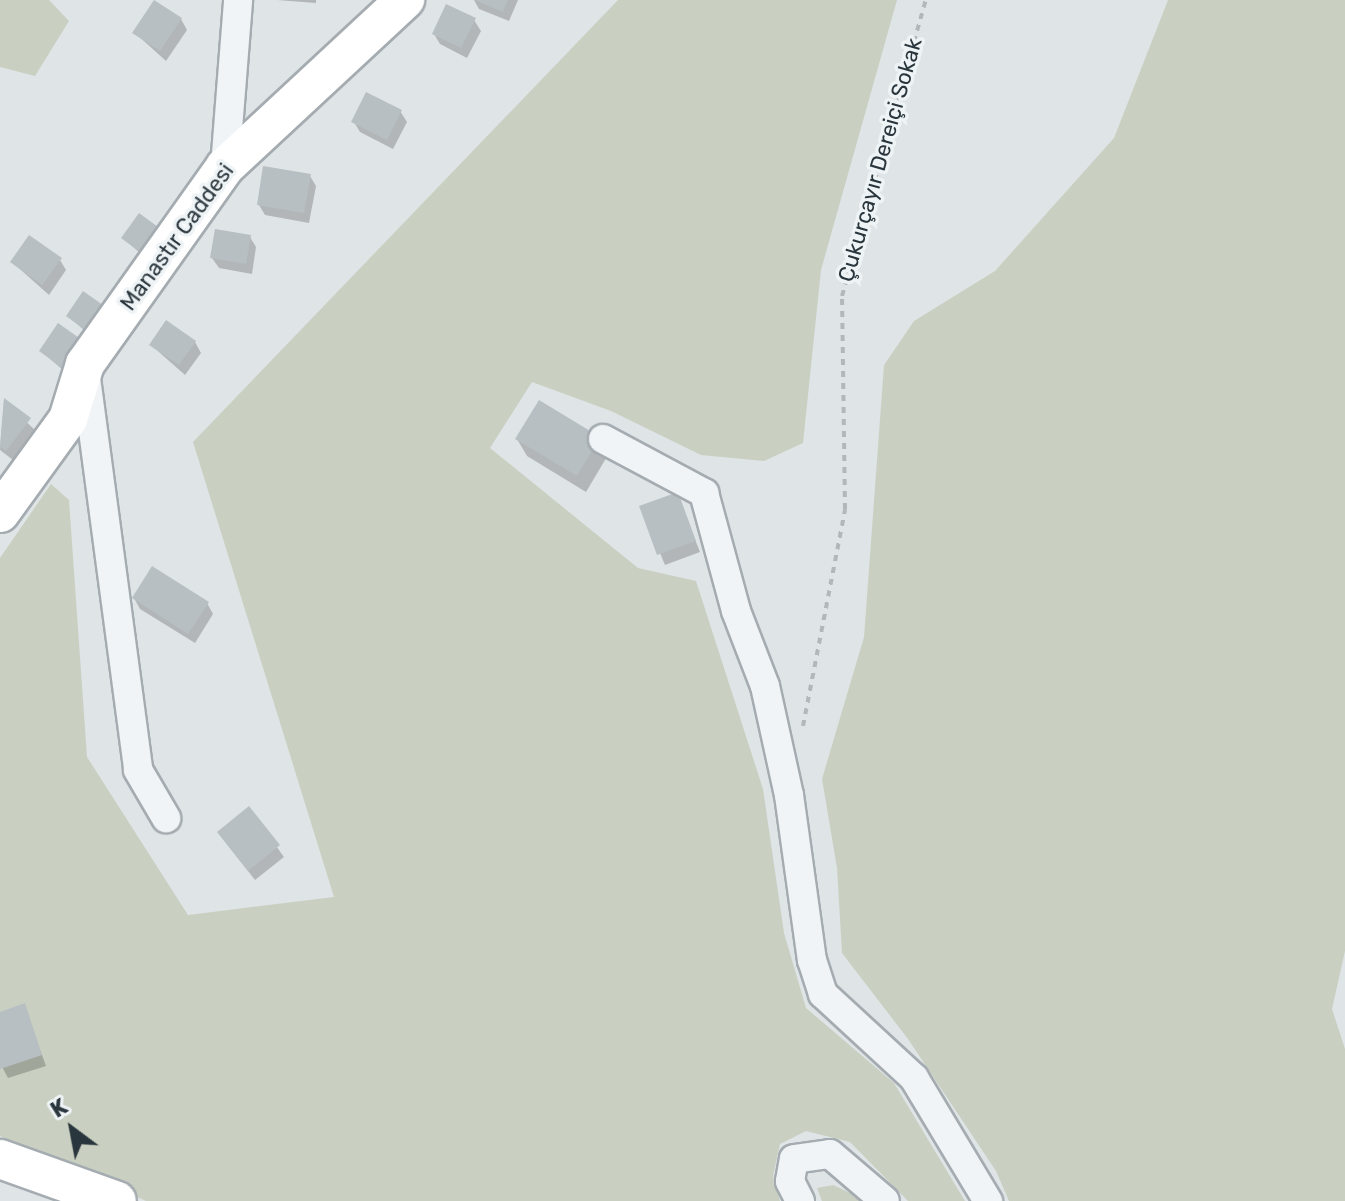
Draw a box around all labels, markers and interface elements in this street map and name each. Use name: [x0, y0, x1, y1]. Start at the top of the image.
street label: Çukurçayır Dereiçi Sokak: [832, 35, 928, 285]
street label: Manastır Caddesi: [115, 158, 239, 316]
north arrow: [32, 1089, 112, 1169]
text: K: [46, 1093, 72, 1124]

